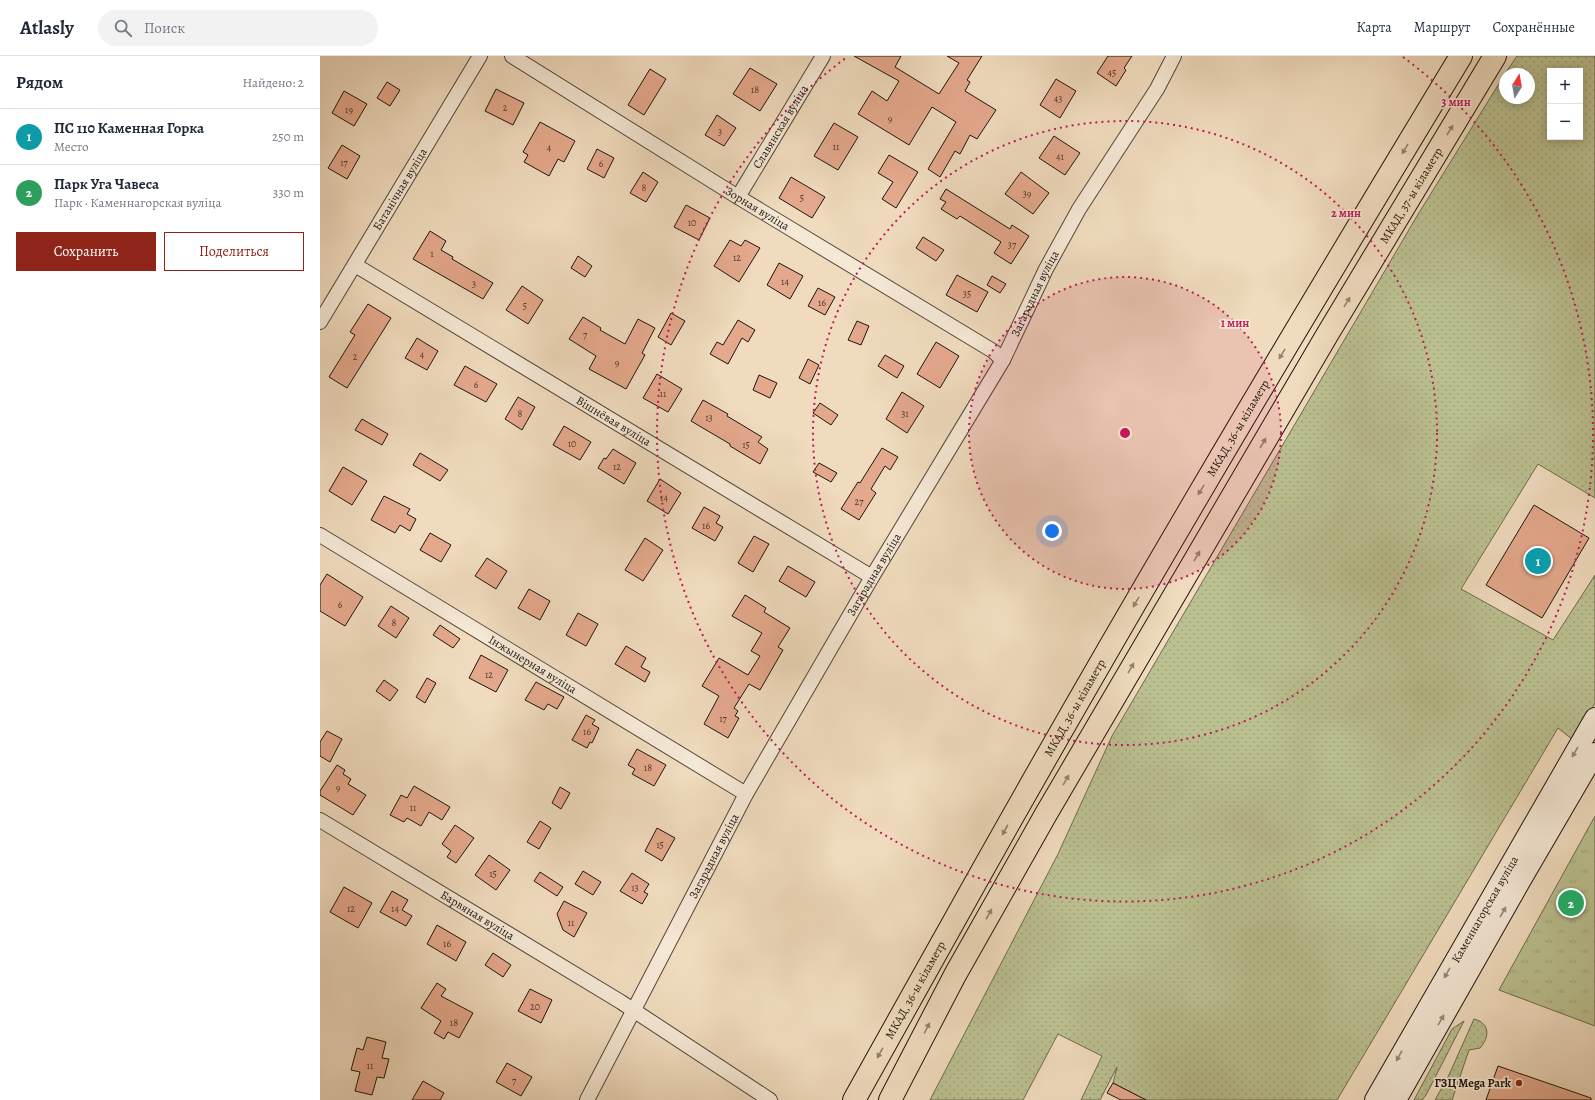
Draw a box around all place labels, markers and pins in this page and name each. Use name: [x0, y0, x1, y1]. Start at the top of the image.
centre of rings: [1118, 426, 1132, 440]
pin: 1: [1525, 546, 1551, 576]
pin: 2: [1558, 888, 1584, 918]
place label: ГЗЦ Mega Park: [1435, 1075, 1512, 1091]
marker: ГЗЦ Mega Park: [1514, 1078, 1524, 1088]

